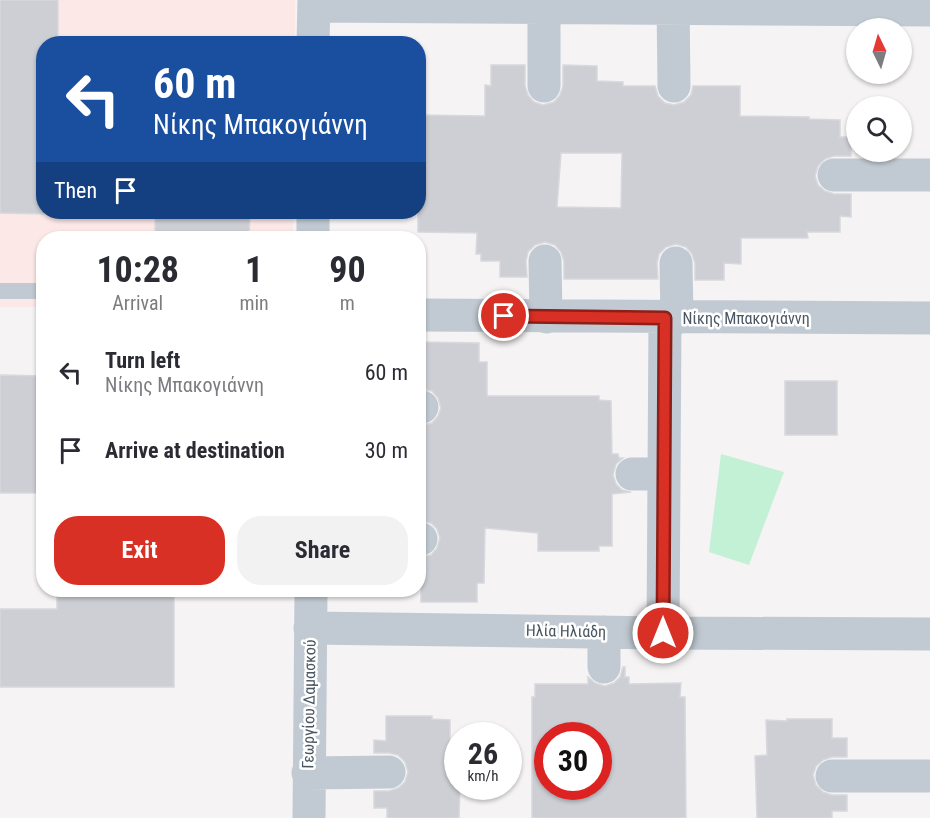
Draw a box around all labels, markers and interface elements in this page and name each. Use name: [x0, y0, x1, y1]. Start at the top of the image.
north arrow: [846, 18, 912, 84]
map controls: [846, 18, 912, 162]
text: 60 m: [153, 59, 236, 108]
icon: left: [54, 60, 132, 138]
button: search: [846, 96, 912, 162]
text: Νίκης Μπακογιάννη: [153, 109, 368, 141]
icon: arrive: [109, 174, 142, 207]
text: Then: [54, 178, 97, 203]
text: 10:28: [96, 249, 179, 291]
text: 1: [245, 249, 263, 291]
text: 90: [329, 249, 366, 291]
pin: [478, 290, 529, 341]
text: Arrival: [112, 291, 163, 315]
text: min: [239, 291, 269, 315]
text: m: [340, 291, 355, 315]
icon: arrive: [487, 299, 520, 332]
street label: Νίκης Μπακογιάννη: [682, 309, 810, 328]
text: Turn left: [105, 348, 180, 373]
icon: left: [54, 356, 87, 389]
text: 60 m: [365, 360, 408, 385]
text: Νίκης Μπακογιάννη: [105, 373, 264, 397]
icon: arrive: [54, 434, 87, 467]
text: Arrive at destination: [105, 438, 285, 463]
text: 30 m: [365, 438, 408, 463]
button: Exit: [54, 516, 225, 585]
button: Share: [237, 516, 408, 585]
position arrow: [631, 601, 695, 665]
street label: Ηλία Ηλιάδη: [526, 621, 606, 641]
street label: Γεωργίου Δαμασκού: [298, 639, 320, 769]
speed limit sign: 30: [534, 722, 612, 800]
text: 26: [468, 736, 498, 771]
text: km/h: [468, 767, 498, 785]

